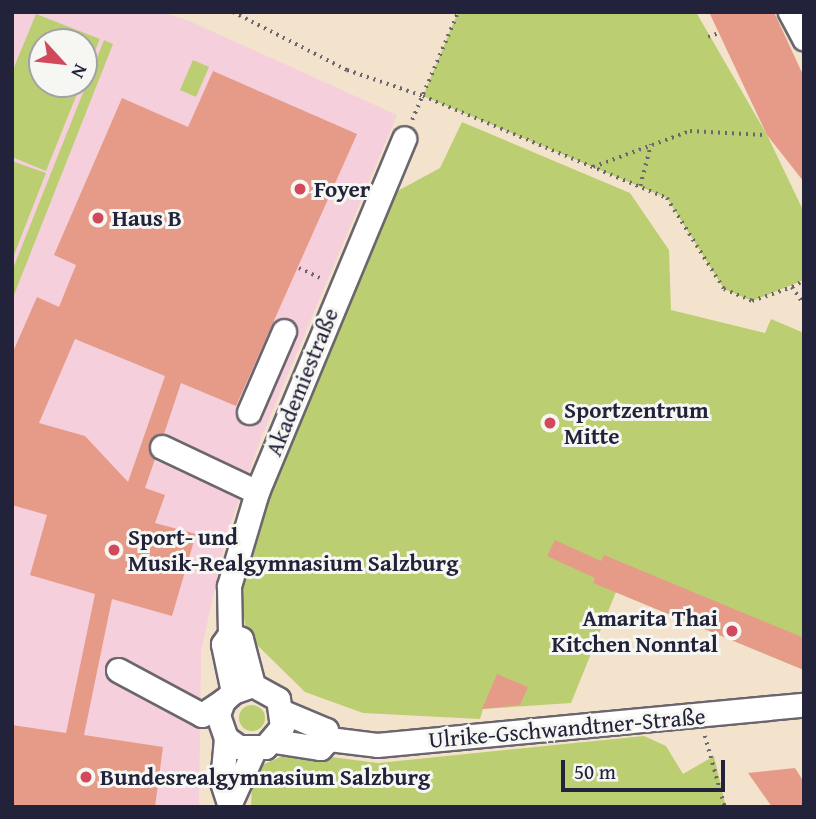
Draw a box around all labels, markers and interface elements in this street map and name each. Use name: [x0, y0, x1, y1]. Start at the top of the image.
north arrow: [28, 28, 98, 98]
text: N: [65, 60, 95, 84]
place label: Foyer: [314, 175, 370, 203]
marker: Foyer: [292, 181, 308, 197]
place label: Haus B: [112, 204, 182, 232]
marker: Haus B: [90, 210, 106, 226]
street label: Akademiestraße: [260, 304, 344, 460]
place label: Sportzentrum Mitte: [564, 396, 709, 450]
marker: Sportzentrum Mitte: [542, 415, 558, 431]
place label: Sport- und Musik-Realgymnasium Salzburg: [128, 523, 458, 577]
marker: Sport- und Musik-Realgymnasium Salzburg: [106, 542, 122, 558]
place label: Amarita Thai Kitchen Nonntal: [551, 604, 718, 658]
marker: Amarita Thai Kitchen Nonntal: [724, 623, 740, 639]
street label: Ulrike-Gschwandtner-Straße: [427, 702, 707, 754]
scale bar: [564, 746, 728, 790]
text: 50 m: [574, 756, 616, 787]
place label: Bundesrealgymnasium Salzburg: [100, 763, 430, 791]
marker: Bundesrealgymnasium Salzburg: [78, 769, 94, 785]

